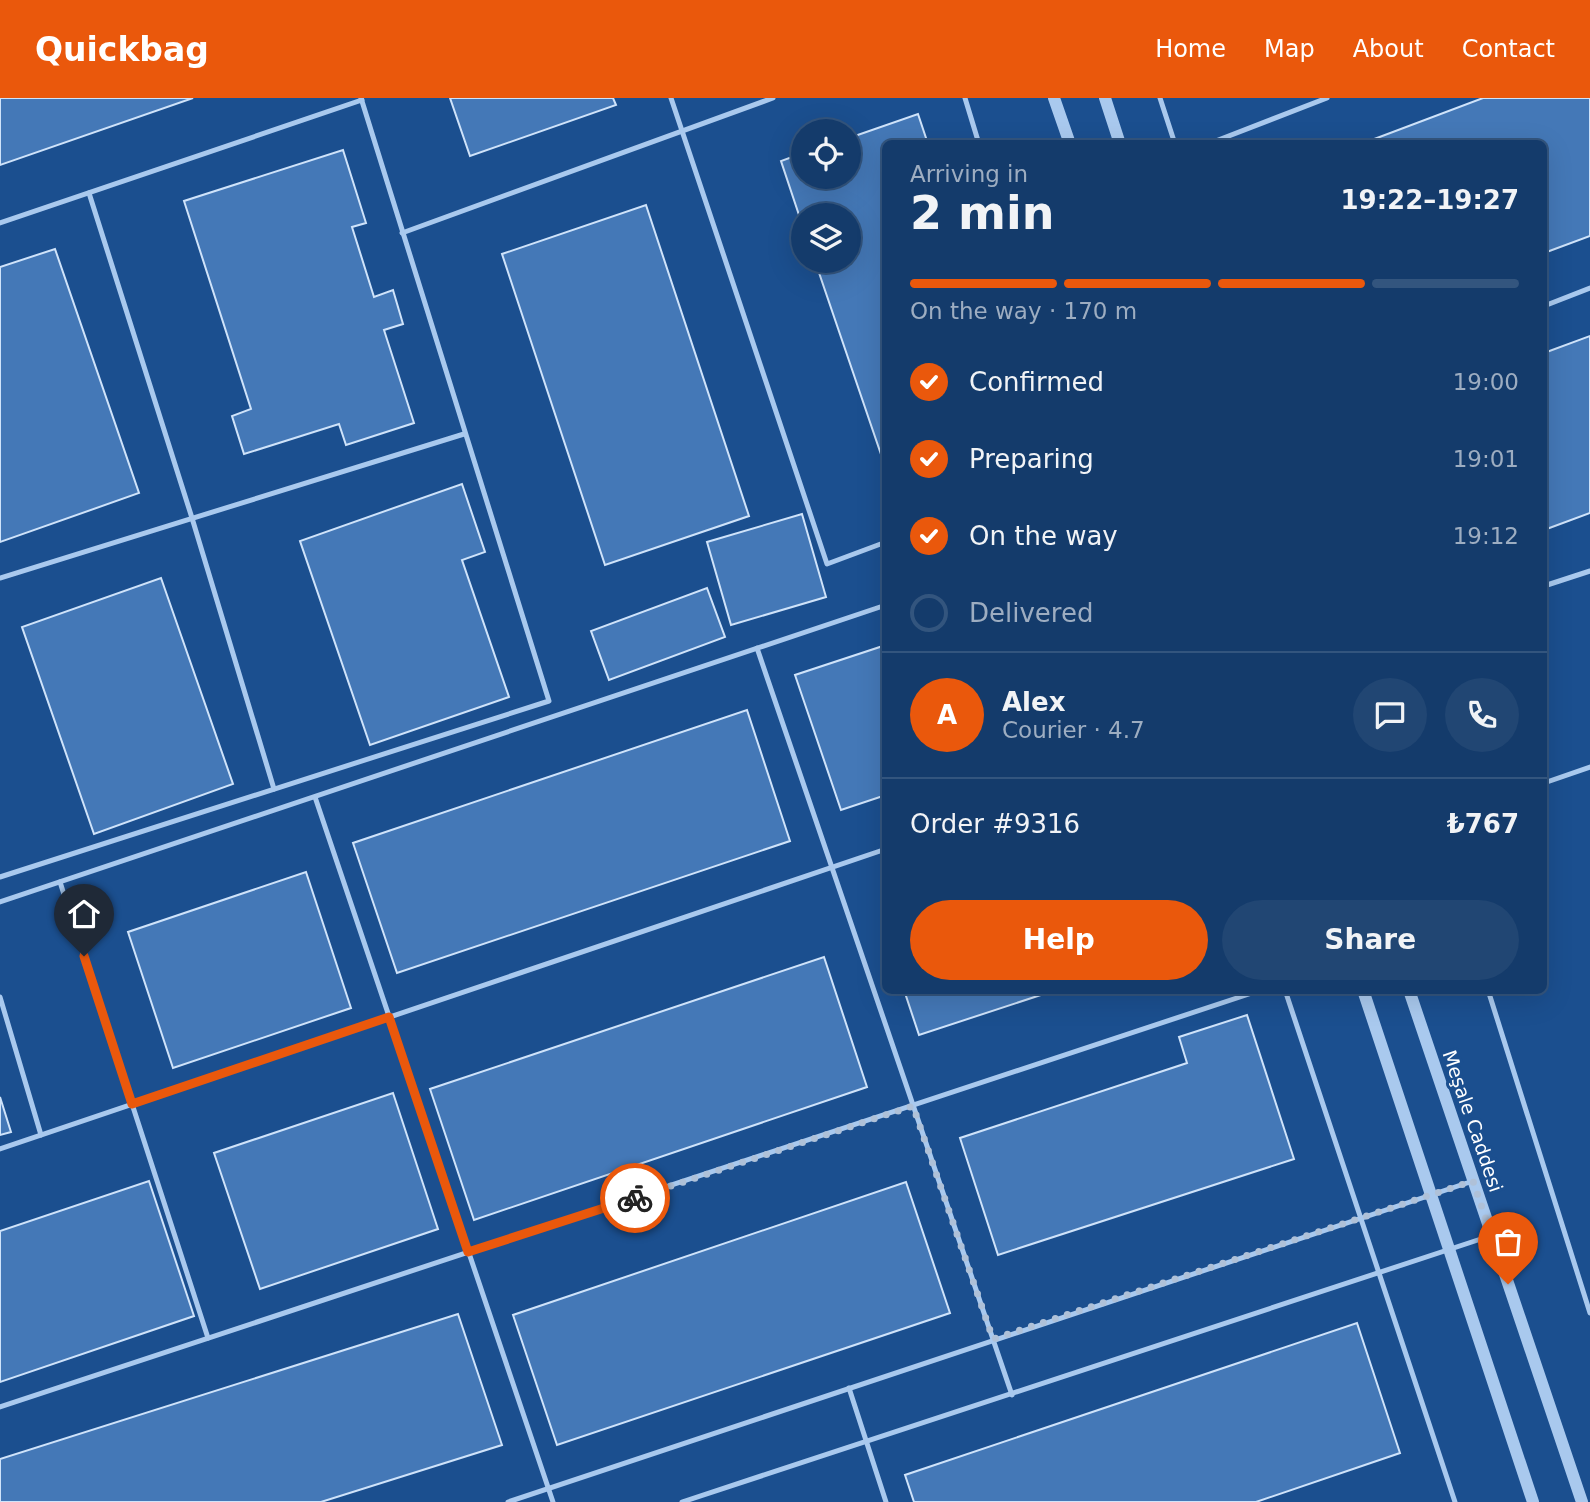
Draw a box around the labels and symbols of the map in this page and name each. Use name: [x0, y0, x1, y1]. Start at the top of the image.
pin: [54, 884, 114, 956]
street label: Meşale Caddesi: [1438, 1047, 1508, 1195]
courier: [600, 1163, 670, 1233]
pin: [1478, 1212, 1538, 1284]

